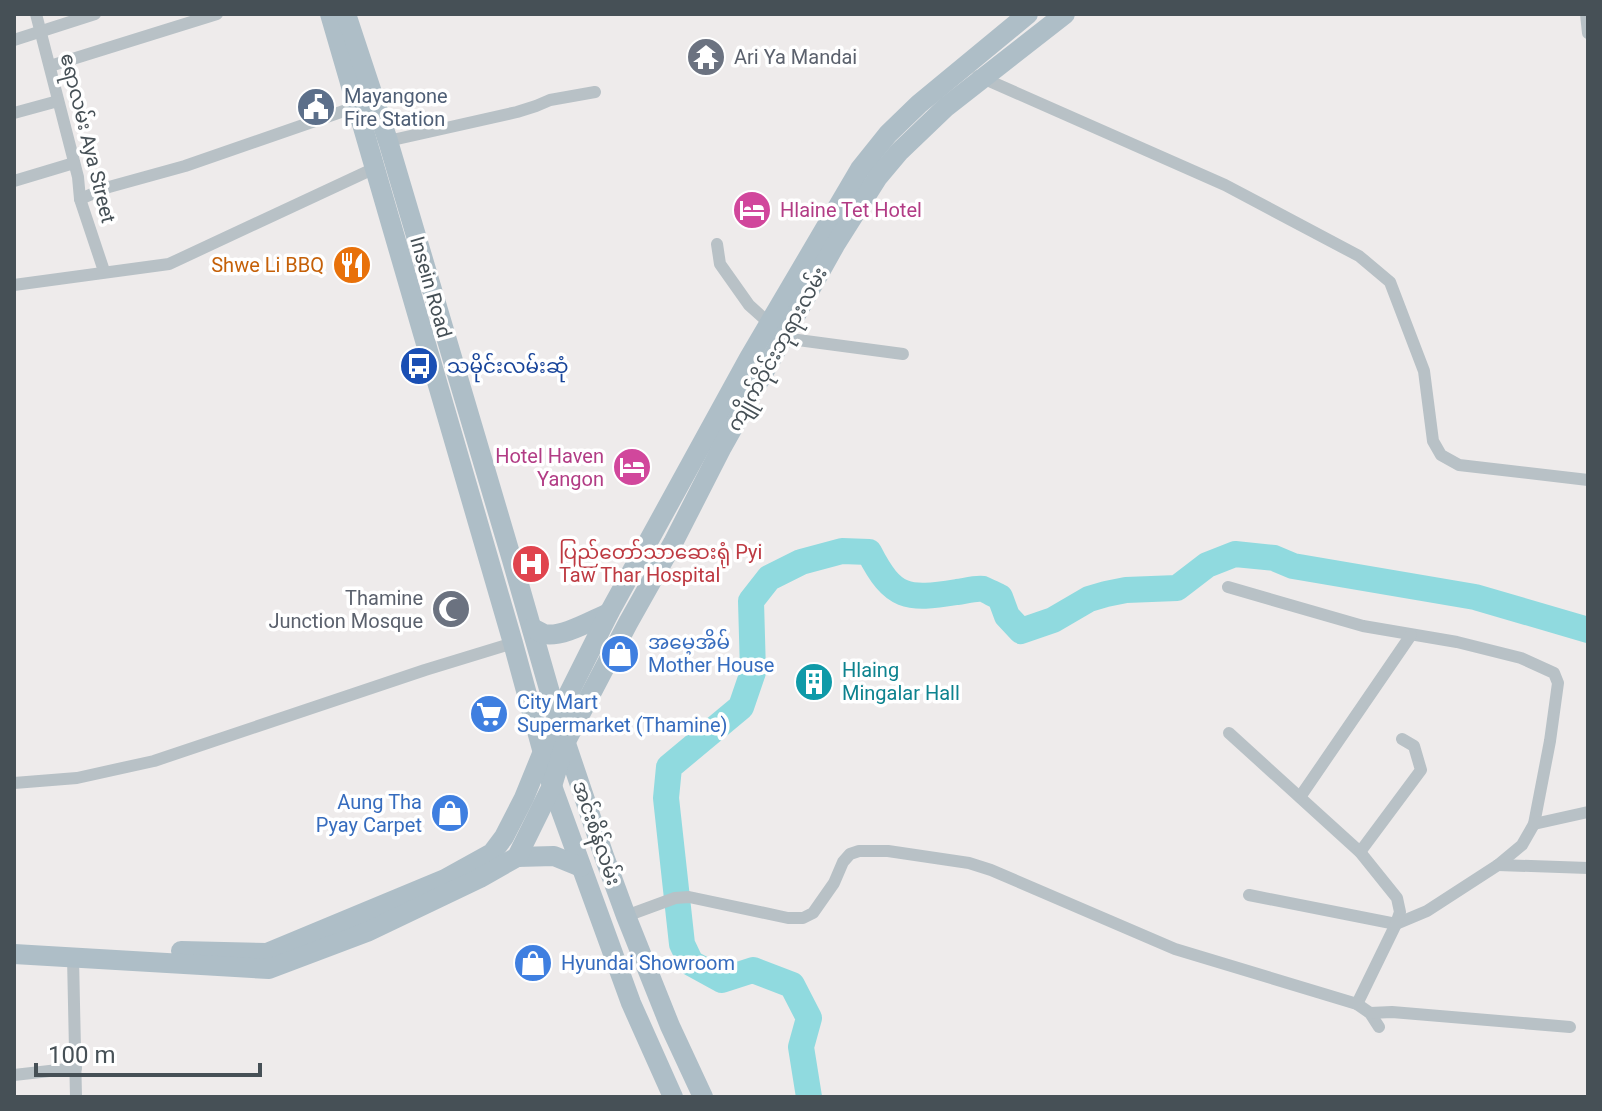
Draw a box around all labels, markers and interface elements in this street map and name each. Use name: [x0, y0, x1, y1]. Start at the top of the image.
temple icon: Ari Ya Mandai: [685, 36, 727, 78]
place label: Ari Ya Mandai: [734, 45, 857, 69]
street label: ဧရာလမ်း Aya Street: [51, 50, 123, 226]
place label: Mayangone Fire Station: [344, 84, 448, 131]
public building icon: Mayangone Fire Station: [295, 86, 337, 128]
hotel icon: Hlaine Tet Hotel: [731, 189, 773, 231]
place label: Hlaine Tet Hotel: [780, 198, 922, 222]
street label: Insein Road: [405, 234, 457, 340]
restaurant icon: Shwe Li BBQ: [331, 244, 373, 286]
place label: Shwe Li BBQ: [211, 253, 324, 277]
street label: ကျိုက်ဝိုင်းဘုရားလမ်း: [720, 262, 836, 438]
bus stop icon: သမိုင်းလမ်းဆုံ: [398, 345, 440, 387]
place label: သမိုင်းလမ်းဆုံ: [447, 352, 568, 383]
place label: Hotel Haven Yangon: [495, 444, 604, 491]
hotel icon: Hotel Haven Yangon: [611, 446, 653, 488]
place label: ပြည်တော်သာဆေးရုံ Pyi Taw Thar Hospital: [559, 538, 762, 587]
hospital icon: ပြည်တော်သာဆေးရုံ Pyi Taw Thar Hospital: [510, 543, 552, 585]
place label: Thamine Junction Mosque: [268, 586, 423, 633]
mosque icon: Thamine Junction Mosque: [430, 588, 472, 630]
place label: အမေ့အိမ် Mother House: [648, 628, 774, 677]
shop icon: အမေ့အိမ် Mother House: [599, 633, 641, 675]
place label: Hlaing Mingalar Hall: [842, 658, 960, 705]
building icon: Hlaing Mingalar Hall: [793, 661, 835, 703]
place label: City Mart Supermarket (Thamine): [517, 690, 727, 737]
supermarket icon: City Mart Supermarket (Thamine): [468, 693, 510, 735]
street label: အင်းစိန်လမ်း: [564, 777, 628, 890]
place label: Aung Tha Pyay Carpet: [316, 790, 422, 837]
shop icon: Aung Tha Pyay Carpet: [429, 792, 471, 834]
shop icon: Hyundai Showroom: [512, 942, 554, 984]
place label: Hyundai Showroom: [561, 951, 735, 975]
scale bar: [36, 1027, 260, 1077]
text: 100 m: [48, 1041, 115, 1069]

